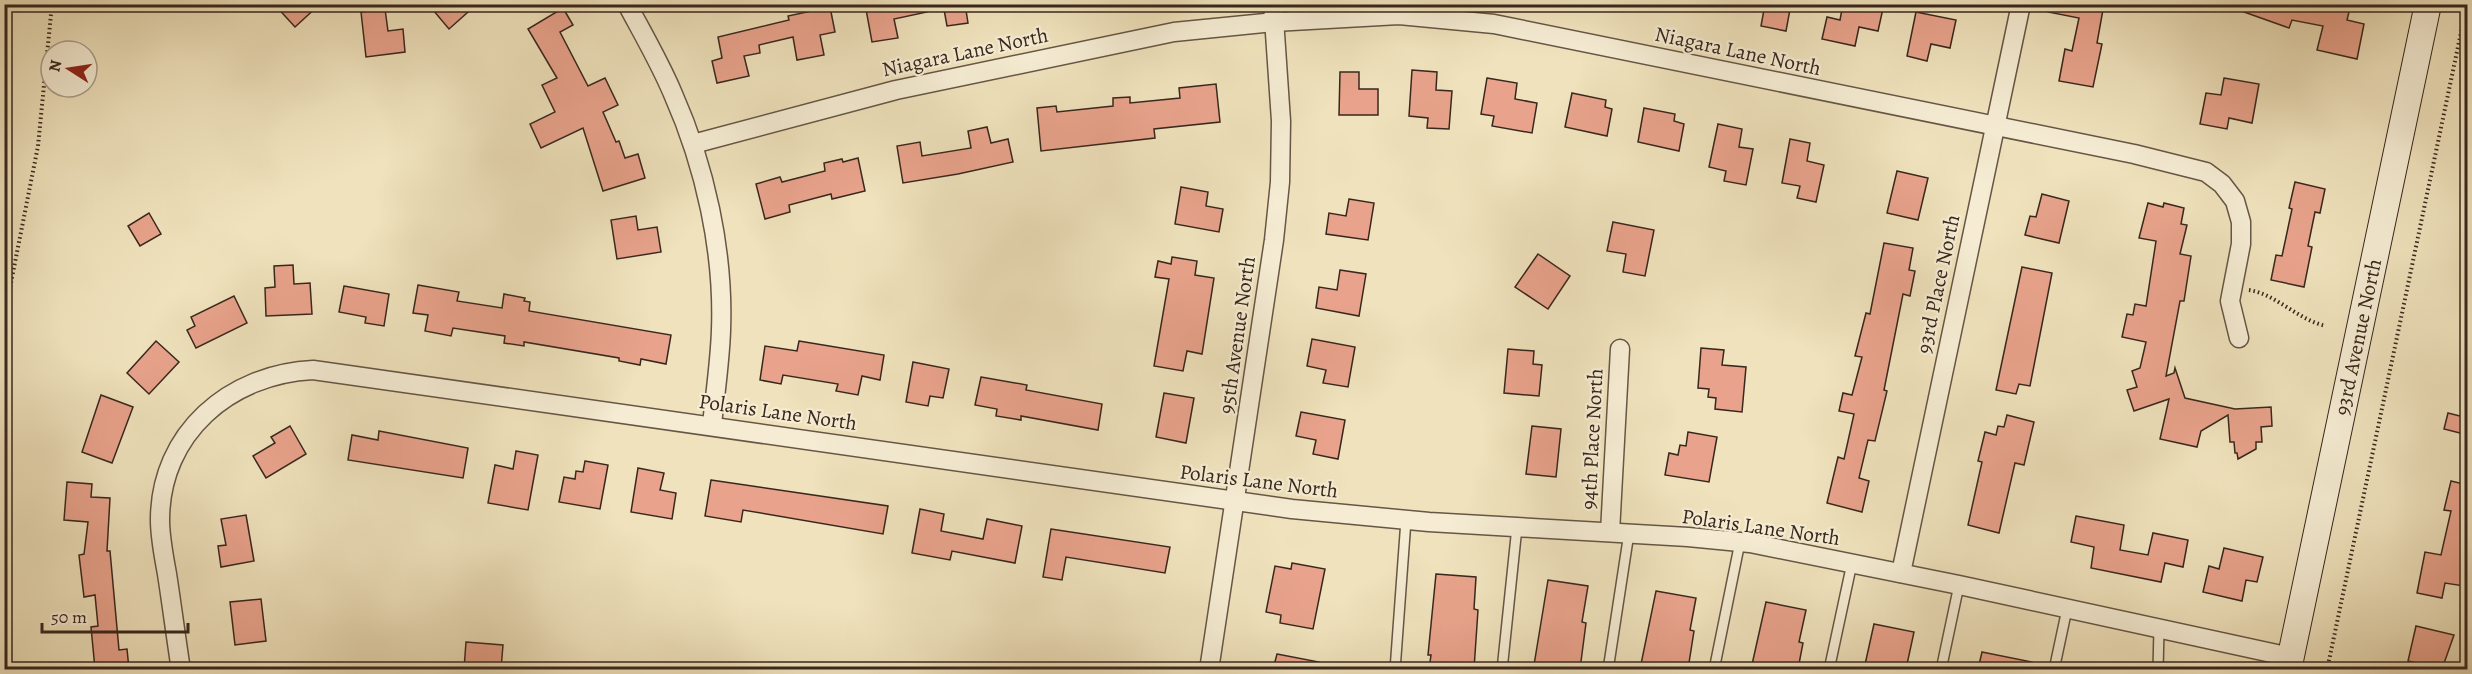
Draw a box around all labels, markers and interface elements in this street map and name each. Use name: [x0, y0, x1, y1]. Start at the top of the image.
street label: Niagara Lane North: [1652, 20, 1824, 82]
street label: Niagara Lane North: [879, 21, 1051, 83]
north arrow: [39, 39, 99, 99]
text: N: [43, 58, 67, 74]
street label: 93rd Place North: [1910, 212, 1966, 356]
street label: 95th Avenue North: [1212, 254, 1262, 416]
street label: 93rd Avenue North: [2328, 256, 2388, 418]
street label: 94th Place North: [1574, 368, 1610, 510]
street label: Polaris Lane North: [697, 387, 859, 437]
street label: Polaris Lane North: [1178, 457, 1340, 505]
street label: Polaris Lane North: [1680, 502, 1842, 552]
scale bar: [42, 596, 188, 634]
text: 50 m: [51, 605, 87, 629]

